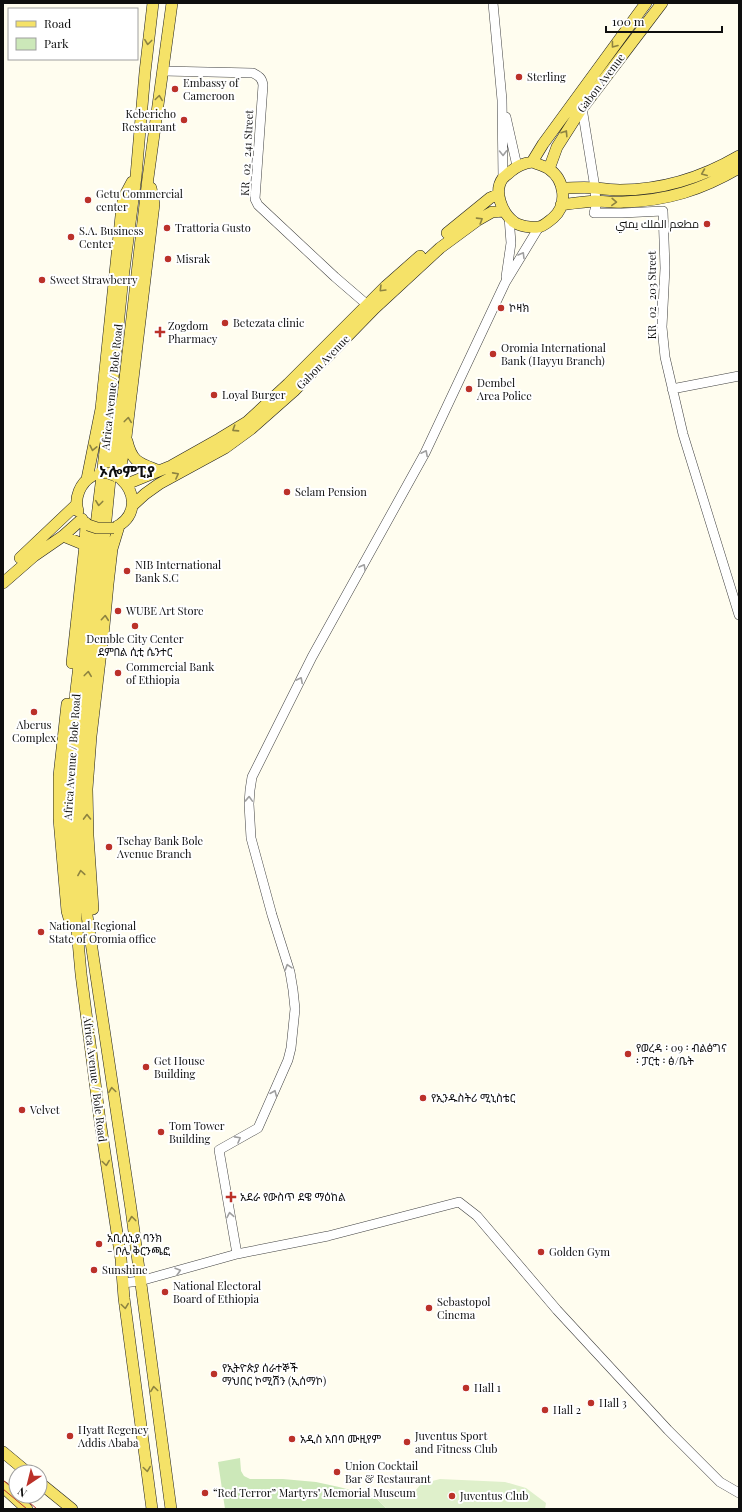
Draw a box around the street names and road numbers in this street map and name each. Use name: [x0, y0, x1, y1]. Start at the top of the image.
street label: Gabon Avenue: [573, 50, 628, 115]
street label: KR_02_241 Street: [237, 109, 256, 196]
street label: KR_02_203 Street: [644, 251, 659, 339]
street label: Africa Avenue / Bole Road: [97, 323, 126, 452]
street label: Gabon Avenue: [293, 331, 353, 392]
street label: Africa Avenue / Bole Road: [60, 693, 83, 822]
street label: Africa Avenue / Bole Road: [80, 1014, 111, 1143]

